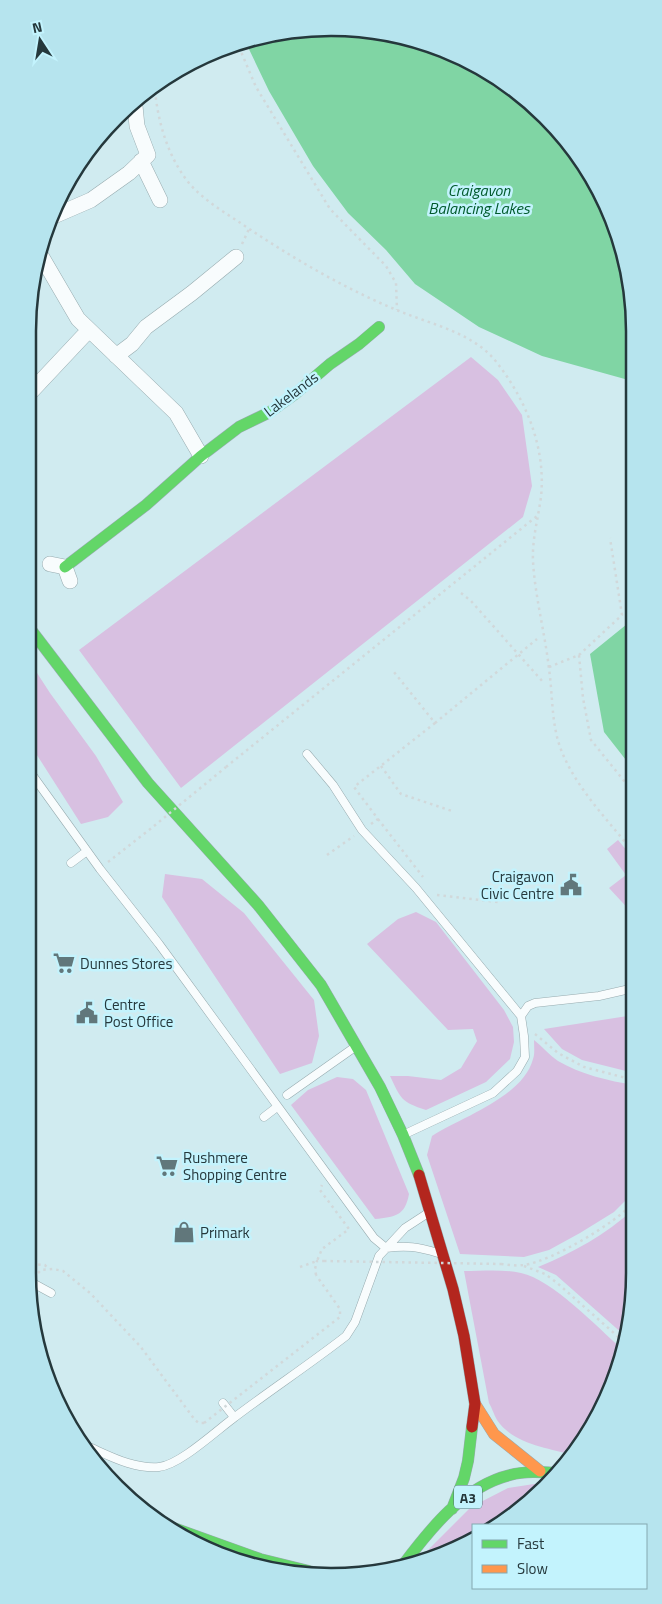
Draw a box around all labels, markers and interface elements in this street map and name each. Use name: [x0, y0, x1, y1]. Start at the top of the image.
north arrow: [15, 15, 65, 65]
text: N: [30, 16, 44, 38]
water label: Craigavon Balancing Lakes: [428, 178, 531, 220]
street label: Lakelands: [259, 366, 323, 422]
place label: Craigavon Civic Centre: [481, 865, 554, 905]
public building icon: Craigavon Civic Centre: [558, 872, 584, 898]
supermarket icon: Dunnes Stores: [51, 950, 77, 976]
place label: Dunnes Stores: [80, 952, 172, 975]
place label: Centre Post Office: [104, 993, 173, 1033]
public building icon: Centre Post Office: [74, 1000, 100, 1026]
place label: Rushmere Shopping Centre: [183, 1146, 287, 1186]
supermarket icon: Rushmere Shopping Centre: [154, 1153, 180, 1179]
shop icon: Primark: [171, 1219, 197, 1245]
place label: Primark: [200, 1221, 250, 1244]
road number: A3: [454, 1485, 482, 1508]
legend: [472, 1524, 647, 1589]
text: Fast: [517, 1532, 545, 1555]
text: Slow: [517, 1557, 548, 1580]

